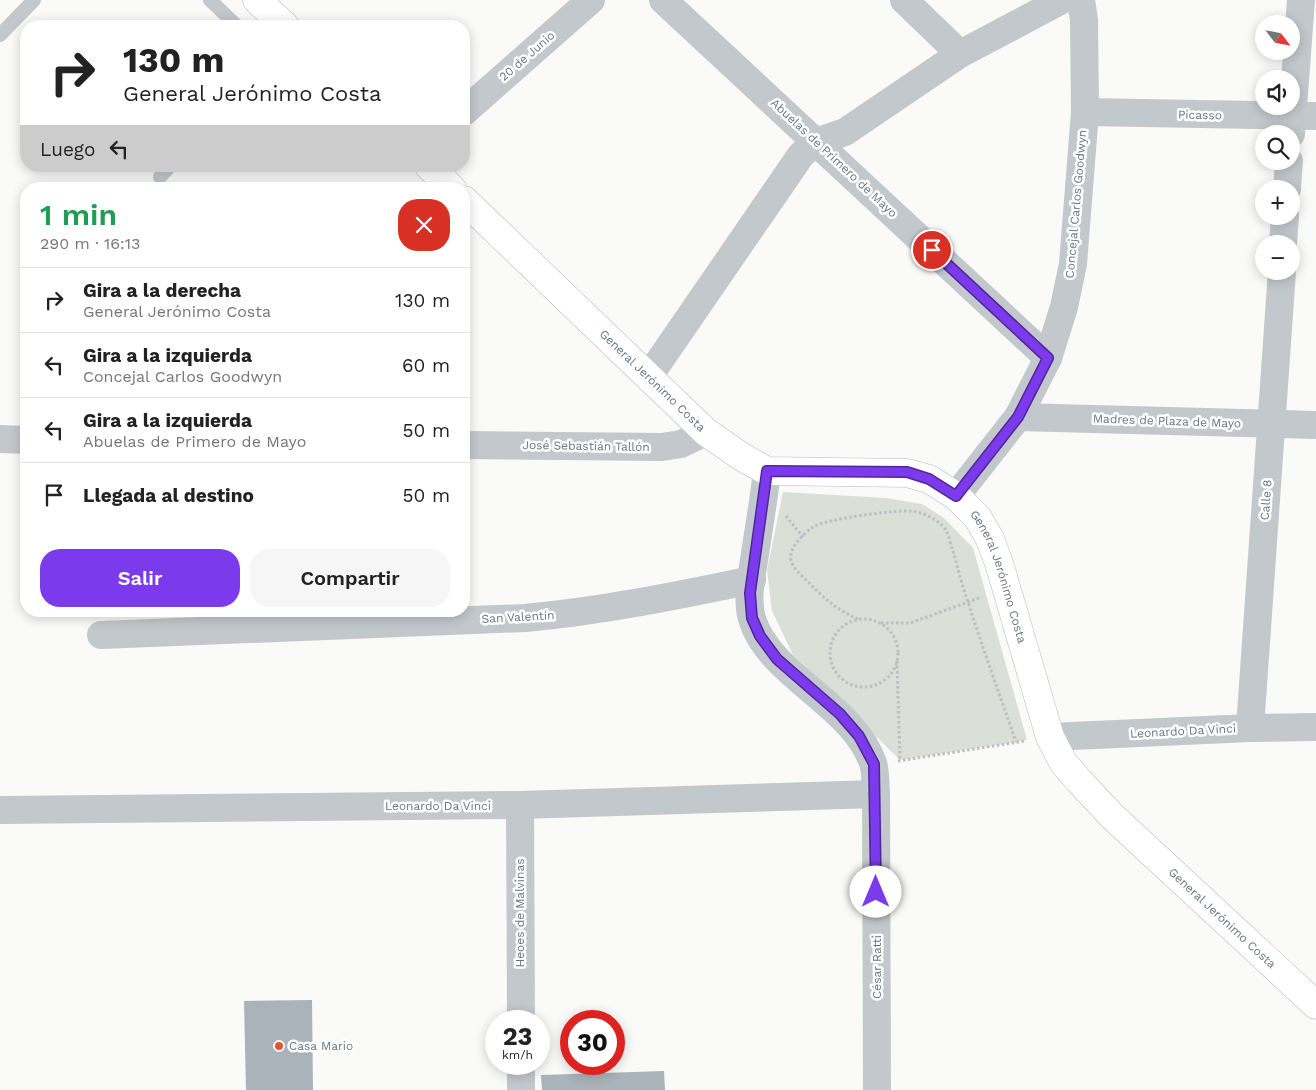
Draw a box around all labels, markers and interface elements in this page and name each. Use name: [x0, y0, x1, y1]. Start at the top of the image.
north arrow: [1255, 15, 1300, 60]
map controls: [1255, 15, 1300, 280]
street label: 20 de Junio: [496, 28, 558, 84]
text: 130 m: [123, 39, 224, 81]
icon: right: [40, 40, 105, 105]
button: sound: [1255, 70, 1300, 115]
text: General Jerónimo Costa: [123, 81, 381, 106]
street label: Abuelas de Primero de Mayo: [768, 96, 900, 220]
street label: Picasso: [1178, 108, 1222, 122]
button: search: [1255, 125, 1300, 170]
street label: Concejal Carlos Goodwyn: [1063, 129, 1089, 279]
icon: left: [105, 135, 133, 163]
text: Luego: [40, 138, 95, 161]
button: +: [1255, 180, 1300, 225]
text: 1 min: [40, 197, 117, 232]
button: close: [398, 199, 450, 251]
pin: [911, 229, 953, 271]
text: 290 m · 16:13: [40, 234, 140, 253]
button: −: [1255, 235, 1300, 280]
icon: arrive: [918, 236, 946, 264]
text: Gira a la derecha: [83, 279, 241, 302]
icon: right: [40, 286, 68, 314]
text: 130 m: [395, 289, 450, 312]
text: General Jerónimo Costa: [83, 302, 271, 321]
street label: General Jerónimo Costa: [597, 327, 708, 435]
text: Gira a la izquierda: [83, 344, 252, 367]
icon: left: [40, 351, 68, 379]
text: 60 m: [402, 354, 450, 377]
text: Concejal Carlos Goodwyn: [83, 367, 282, 386]
text: Gira a la izquierda: [83, 409, 252, 432]
street label: Madres de Plaza de Mayo: [1093, 411, 1241, 431]
icon: left: [40, 416, 68, 444]
text: 50 m: [403, 419, 450, 442]
text: Abuelas de Primero de Mayo: [83, 432, 306, 451]
street label: José Sebastián Tallón: [522, 438, 650, 454]
street label: Calle 8: [1258, 479, 1274, 521]
icon: arrive: [40, 481, 68, 509]
text: Llegada al destino: [83, 484, 254, 507]
text: 50 m: [403, 484, 450, 507]
street label: General Jerónimo Costa: [967, 507, 1029, 645]
button: Salir: [40, 549, 240, 607]
button: Compartir: [250, 549, 450, 607]
street label: San Valentín: [481, 608, 555, 626]
street label: Leonardo Da Vinci: [1130, 721, 1236, 741]
street label: Leonardo Da Vinci: [385, 799, 491, 813]
street label: Heoes de Malvinas: [513, 858, 527, 968]
position arrow: [849, 865, 901, 917]
street label: General Jerónimo Costa: [1166, 865, 1279, 971]
street label: César Ratti: [870, 935, 884, 999]
speed limit sign: 30: [560, 1010, 625, 1075]
text: 23: [503, 1022, 532, 1051]
place label: Casa Mario: [289, 1039, 353, 1053]
marker: Casa Mario: [273, 1040, 285, 1052]
text: km/h: [502, 1048, 533, 1062]

